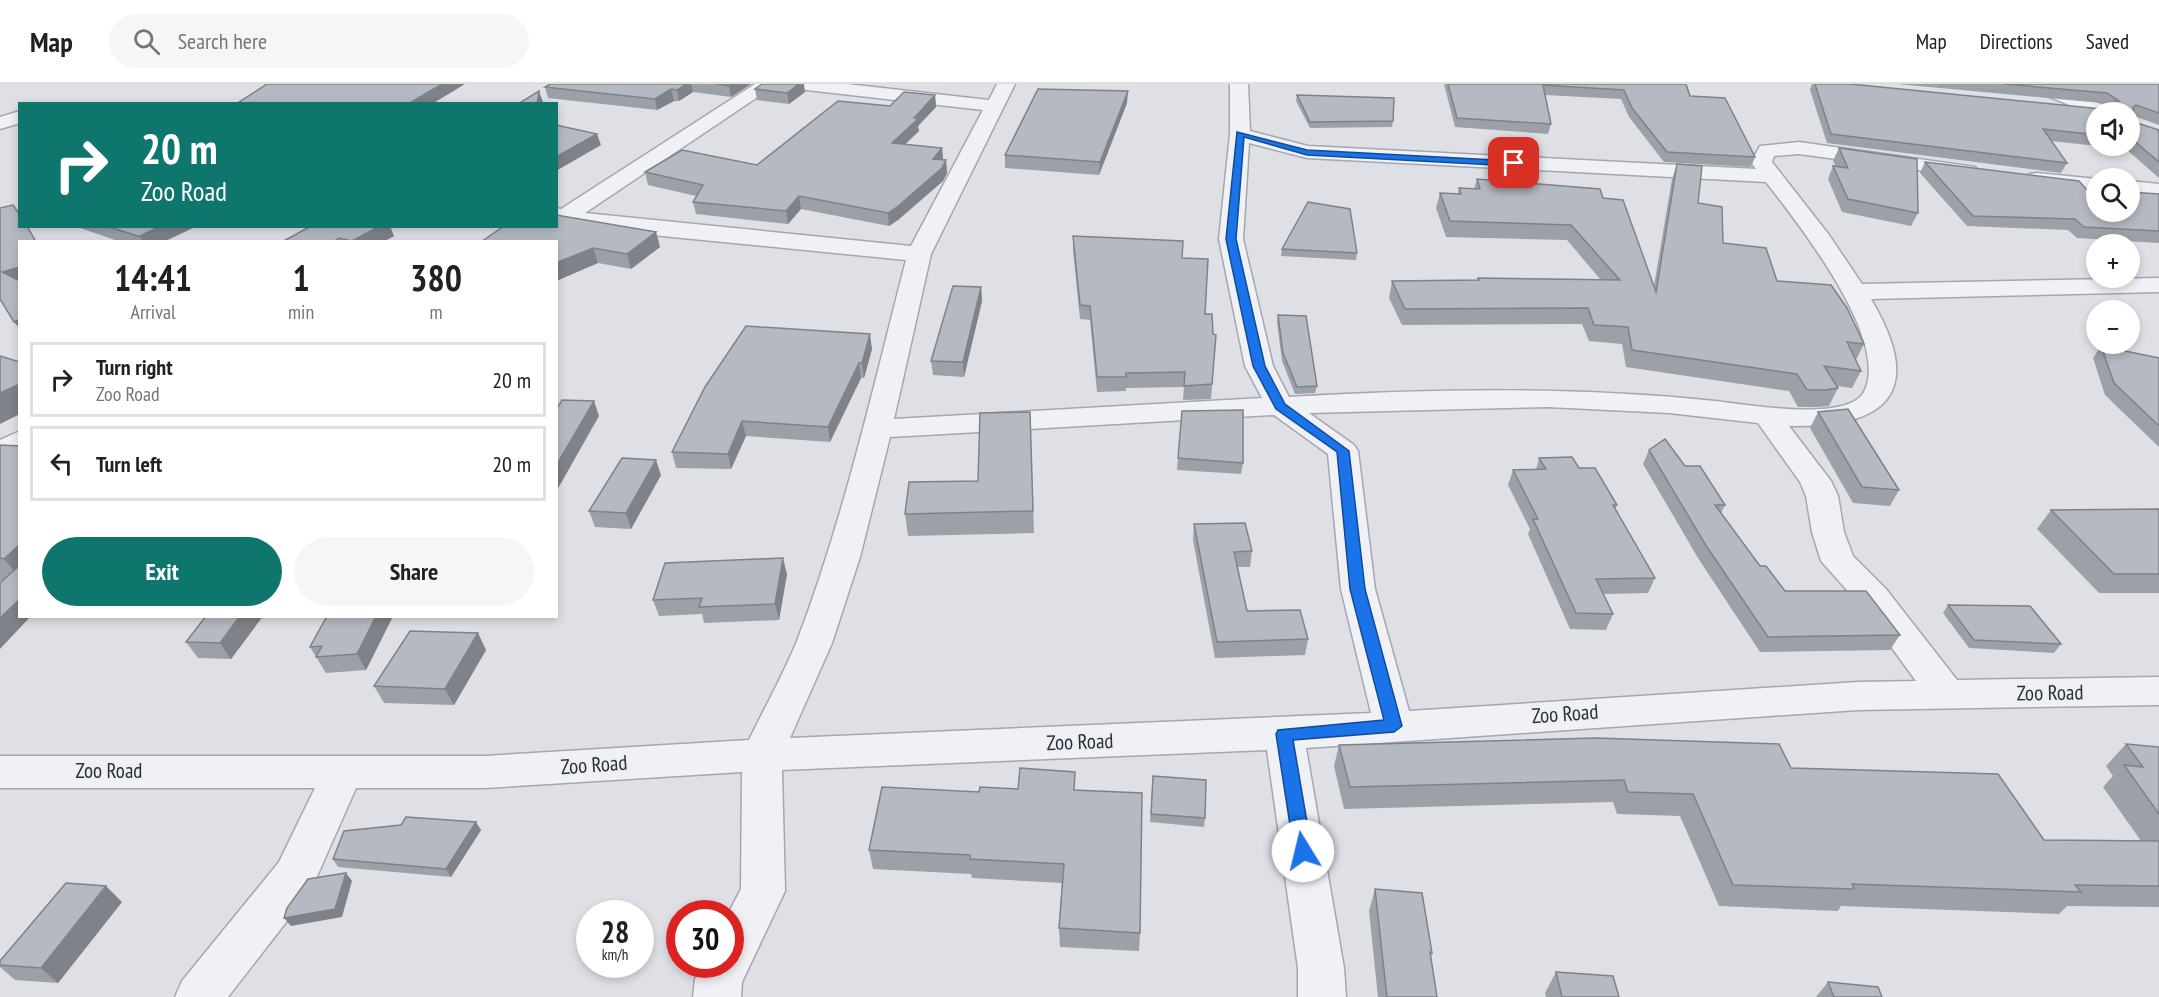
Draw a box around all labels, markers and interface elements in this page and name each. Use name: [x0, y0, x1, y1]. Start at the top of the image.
search box: [109, 14, 529, 68]
text: Map: [30, 23, 73, 60]
icon: search: [130, 25, 163, 58]
text: Search here: [178, 27, 267, 55]
text: Map: [1916, 28, 1947, 55]
text: Directions: [1980, 28, 2053, 55]
text: Saved: [2086, 28, 2129, 55]
map controls: [2086, 102, 2140, 354]
button: sound: [2086, 102, 2140, 156]
text: 20 m: [141, 121, 218, 176]
icon: right: [42, 126, 120, 204]
pin: [1488, 137, 1539, 188]
icon: arrive: [1497, 146, 1530, 179]
button: search: [2086, 168, 2140, 222]
text: Zoo Road: [141, 174, 227, 208]
button: +: [2086, 234, 2140, 288]
text: 14:41: [114, 254, 192, 301]
text: 1: [292, 254, 310, 301]
text: 380: [410, 254, 462, 301]
text: Arrival: [130, 299, 176, 325]
text: min: [288, 299, 314, 325]
text: m: [430, 299, 443, 325]
button: −: [2086, 300, 2140, 354]
text: Turn right: [96, 353, 173, 381]
icon: right: [45, 363, 78, 396]
text: 20 m: [492, 366, 531, 394]
text: Zoo Road: [96, 381, 160, 407]
icon: left: [45, 447, 78, 480]
text: Turn left: [96, 450, 162, 478]
text: 20 m: [492, 450, 531, 478]
button: Exit: [42, 537, 282, 606]
button: Share: [294, 537, 534, 606]
street label: Zoo Road: [2016, 678, 2084, 707]
street label: Zoo Road: [1531, 698, 1599, 729]
street label: Zoo Road: [1046, 727, 1114, 756]
street label: Zoo Road: [560, 749, 628, 780]
street label: Zoo Road: [76, 757, 142, 784]
position arrow: [1271, 819, 1335, 883]
speed limit sign: 30: [666, 900, 744, 978]
text: 28: [601, 912, 629, 951]
text: km/h: [602, 945, 628, 964]

